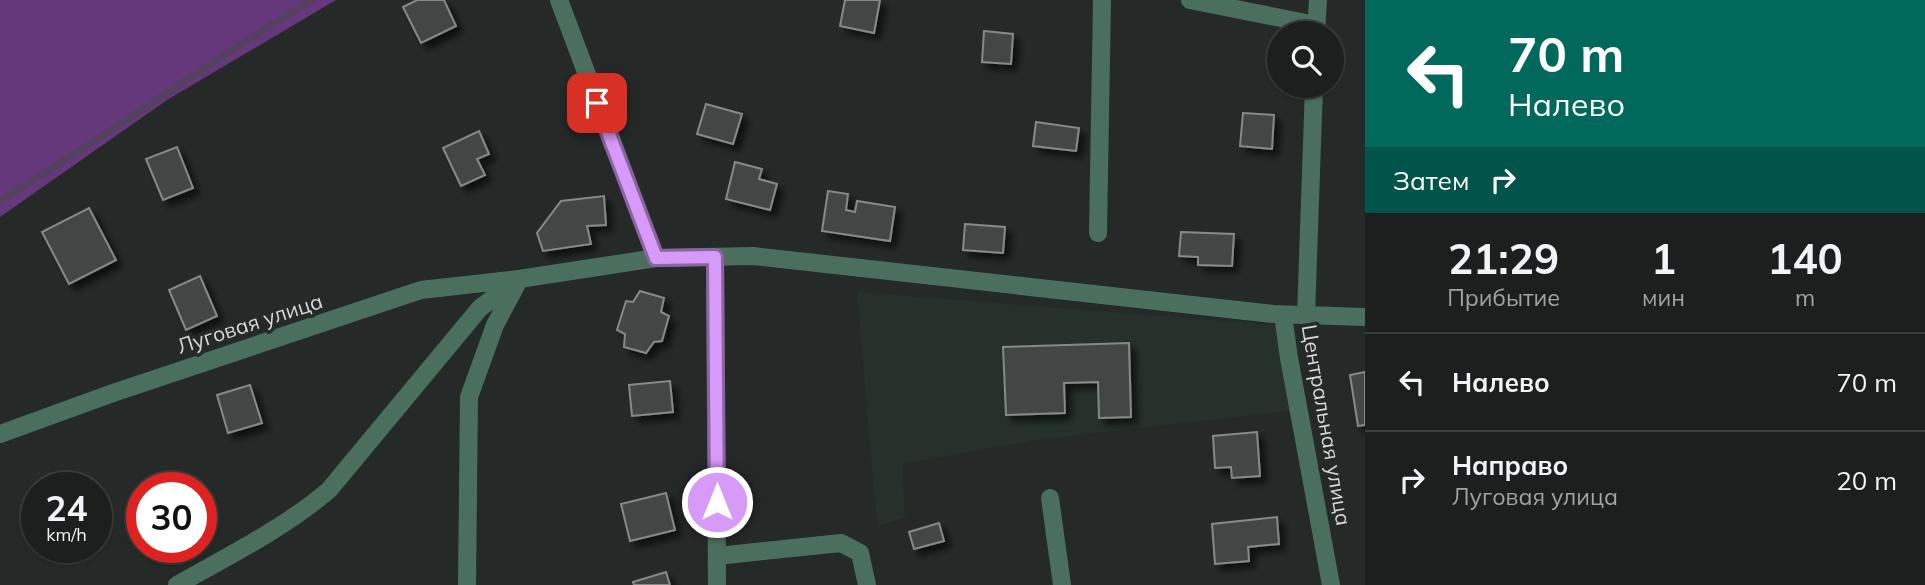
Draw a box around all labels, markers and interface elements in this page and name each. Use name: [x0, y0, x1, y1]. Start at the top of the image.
map controls: [1267, 21, 1344, 98]
button: search: [1267, 21, 1344, 98]
text: 70 m: [1508, 23, 1624, 84]
icon: left: [1393, 28, 1484, 119]
pin: [567, 73, 627, 133]
icon: arrive: [578, 84, 616, 122]
text: Налево: [1508, 84, 1625, 124]
icon: right: [1484, 161, 1522, 199]
text: Затем: [1393, 164, 1470, 197]
text: 21:29: [1448, 232, 1559, 285]
text: 1: [1651, 232, 1676, 285]
text: 140: [1767, 232, 1843, 285]
text: Прибытие: [1447, 283, 1560, 312]
text: мин: [1642, 283, 1685, 312]
text: m: [1795, 283, 1815, 312]
street label: Луговая улица: [174, 287, 326, 359]
street label: Центральная улица: [1296, 322, 1357, 527]
icon: left: [1393, 363, 1431, 401]
text: Налево: [1452, 366, 1550, 399]
text: 70 m: [1836, 366, 1897, 399]
text: Направо: [1452, 449, 1568, 482]
icon: right: [1393, 461, 1431, 499]
text: 20 m: [1836, 464, 1897, 497]
position arrow: [680, 465, 754, 539]
speed limit sign: 30: [126, 472, 217, 563]
text: Луговая улица: [1452, 482, 1618, 511]
text: 24: [45, 486, 88, 530]
text: km/h: [46, 523, 87, 546]

